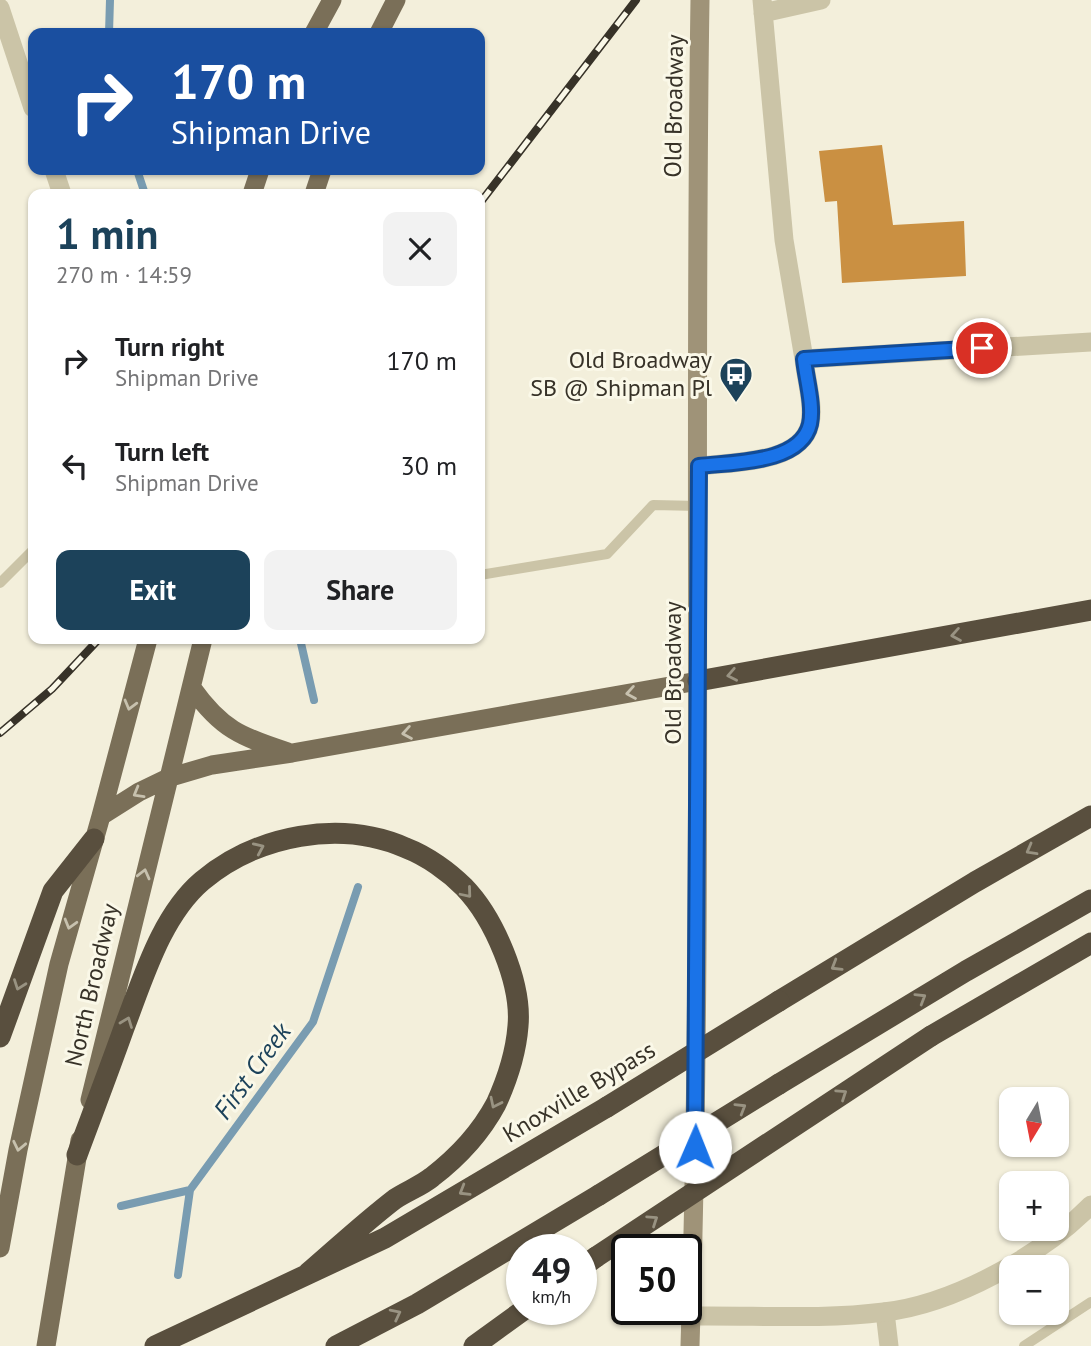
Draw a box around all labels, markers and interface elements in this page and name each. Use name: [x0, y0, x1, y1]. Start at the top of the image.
street label: Old Broadway: [657, 34, 690, 178]
text: 170 m: [171, 49, 306, 113]
icon: right: [56, 56, 147, 147]
text: Shipman Drive: [171, 111, 371, 153]
text: 1 min: [56, 206, 158, 261]
button: close: [383, 212, 457, 286]
text: 270 m · 14:59: [56, 260, 192, 289]
pin: [952, 318, 1012, 378]
icon: arrive: [963, 329, 1001, 367]
text: Turn right: [115, 330, 224, 363]
icon: right: [56, 342, 94, 380]
text: 170 m: [386, 344, 457, 377]
place label: Old Broadway SB @ Shipman Pl: [530, 344, 712, 403]
bus stop icon: Old Broadway SB @ Shipman Pl: [717, 355, 755, 404]
text: Shipman Drive: [115, 363, 259, 392]
text: Turn left: [115, 435, 209, 468]
icon: left: [56, 447, 94, 485]
text: 30 m: [401, 449, 457, 482]
text: Shipman Drive: [115, 468, 259, 497]
button: Exit: [56, 550, 250, 630]
button: Share: [264, 550, 457, 630]
street label: Old Broadway: [657, 601, 688, 745]
one-way arrow: [950, 627, 962, 642]
one-way arrow: [726, 667, 738, 682]
one-way arrow: [625, 685, 637, 700]
one-way arrow: [124, 698, 138, 710]
one-way arrow: [401, 725, 413, 740]
one-way arrow: [133, 785, 146, 798]
one-way arrow: [252, 842, 264, 856]
one-way arrow: [1026, 842, 1039, 855]
one-way arrow: [136, 868, 150, 880]
one-way arrow: [459, 884, 471, 897]
street label: North Broadway: [58, 900, 125, 1069]
one-way arrow: [64, 918, 79, 930]
one-way arrow: [831, 958, 844, 971]
one-way arrow: [13, 978, 27, 990]
one-way arrow: [914, 993, 927, 1006]
water label: First Creek: [206, 1015, 298, 1125]
one-way arrow: [118, 1017, 132, 1029]
street label: Knoxville Bypass: [497, 1034, 661, 1149]
north arrow: [999, 1087, 1069, 1157]
map controls: [999, 1087, 1069, 1325]
one-way arrow: [835, 1089, 848, 1102]
one-way arrow: [489, 1096, 503, 1108]
one-way arrow: [733, 1103, 746, 1116]
position arrow: [658, 1110, 732, 1184]
one-way arrow: [13, 1140, 27, 1152]
button: +: [999, 1171, 1069, 1241]
one-way arrow: [458, 1183, 471, 1196]
one-way arrow: [645, 1215, 658, 1228]
speed limit sign: 50: [611, 1234, 702, 1325]
text: 49: [532, 1247, 571, 1293]
button: −: [999, 1255, 1069, 1325]
text: km/h: [532, 1285, 571, 1308]
one-way arrow: [389, 1309, 402, 1323]

